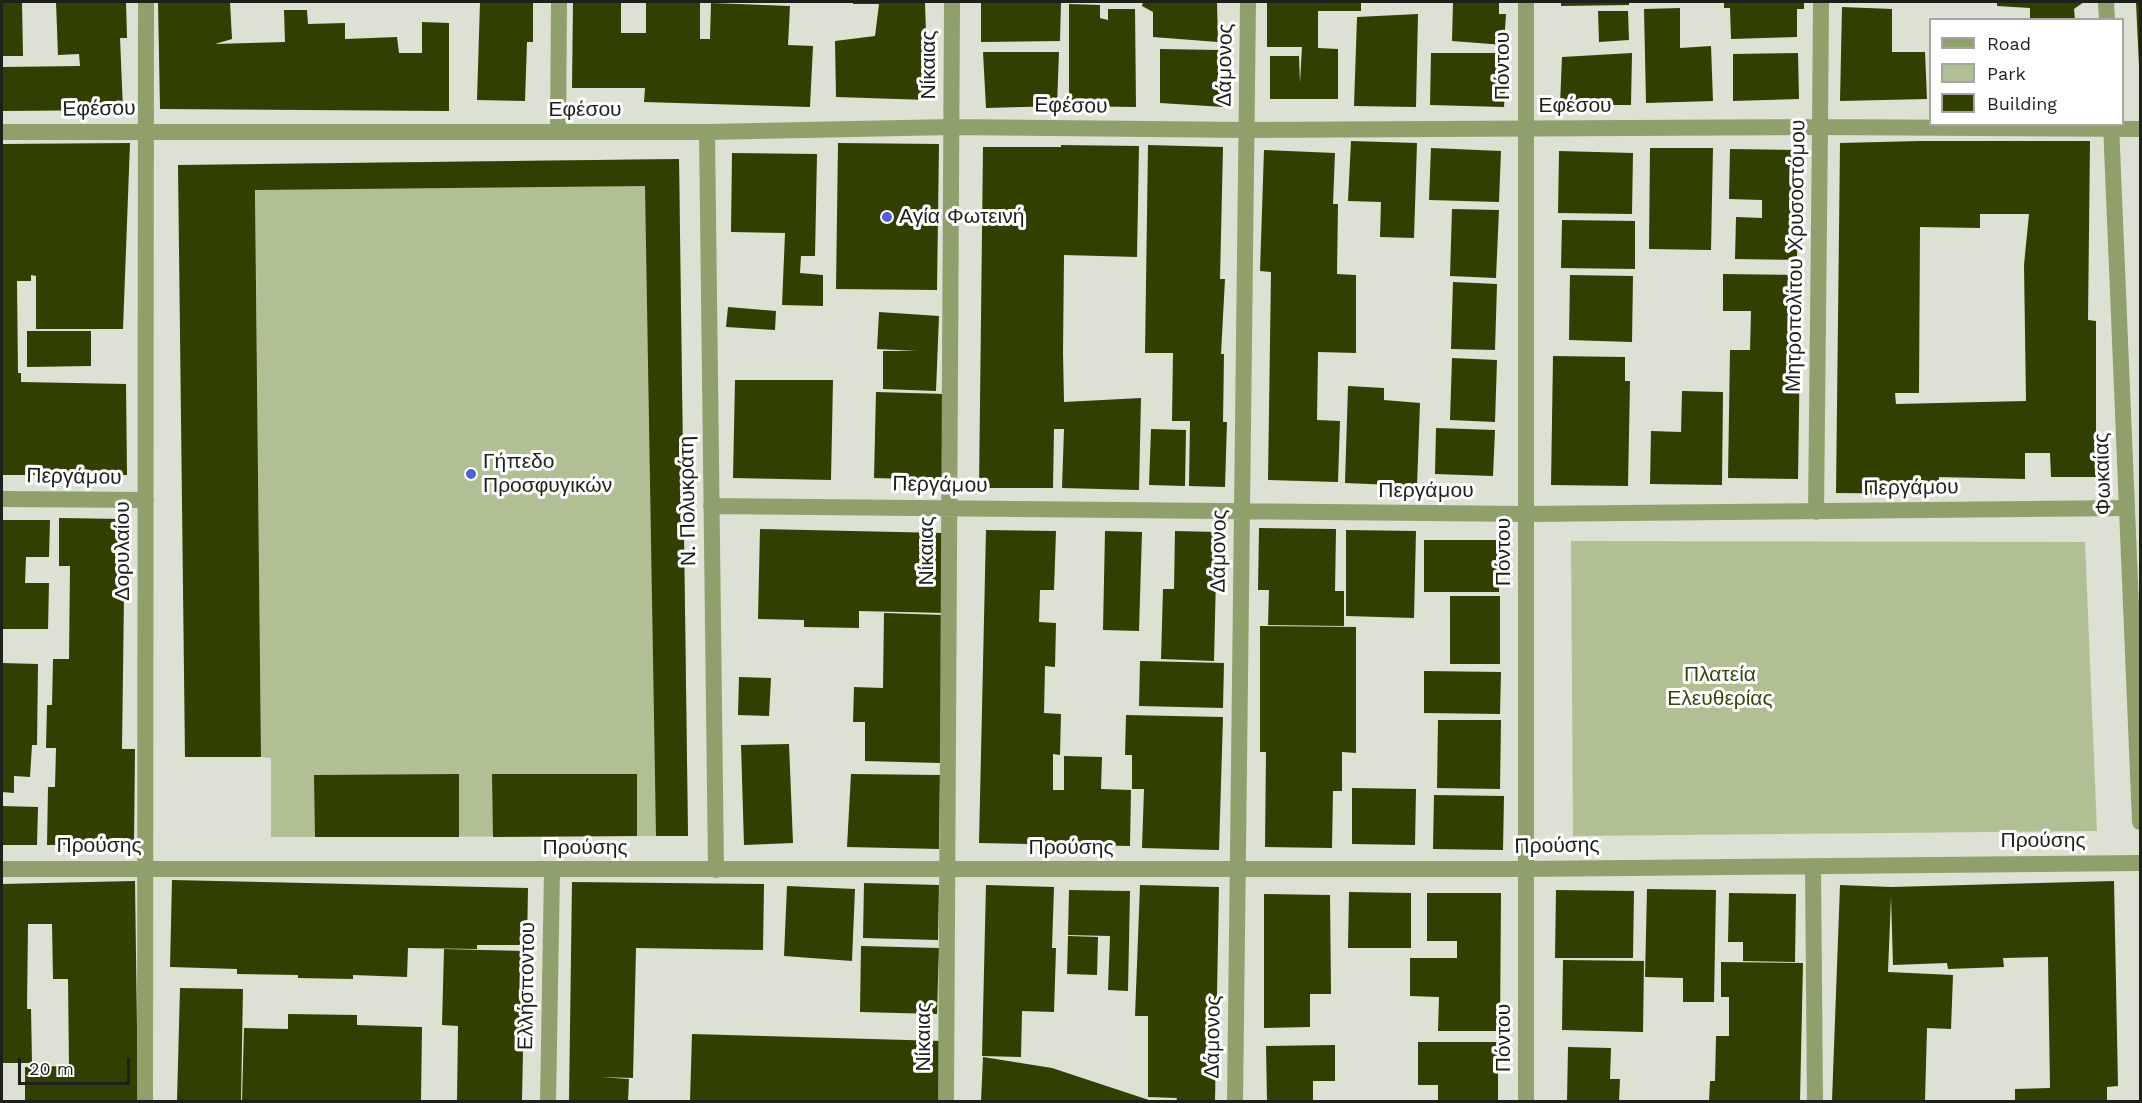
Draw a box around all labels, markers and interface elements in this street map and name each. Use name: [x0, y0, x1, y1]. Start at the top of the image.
legend: [1929, 18, 2124, 126]
street label: Δάμονος: [1212, 23, 1238, 107]
street label: Νίκαιας: [916, 30, 942, 100]
street label: Πόντου: [1490, 32, 1516, 100]
text: Road: [1987, 33, 2031, 54]
text: Park: [1987, 63, 2026, 84]
street label: Εφέσου: [1034, 93, 1108, 119]
street label: Εφέσου: [1538, 93, 1612, 119]
text: Building: [1987, 93, 2057, 114]
street label: Εφέσου: [62, 96, 136, 122]
street label: Εφέσου: [548, 97, 622, 123]
street label: Μητροπολίτου Χρυσοστόμου: [1781, 120, 1811, 392]
place label: Αγία Φωτεινή: [899, 204, 1024, 230]
marker: Αγία Φωτεινή: [880, 210, 894, 224]
street label: Φωκαίας: [2089, 432, 2117, 516]
street label: Ν. Πολυκράτη: [674, 436, 702, 566]
place label: Γήπεδο Προσφυγικών: [483, 449, 612, 499]
street label: Περγάμου: [26, 464, 122, 490]
marker: Γήπεδο Προσφυγικών: [464, 467, 478, 481]
street label: Περγάμου: [892, 472, 988, 498]
street label: Περγάμου: [1863, 475, 1959, 501]
street label: Περγάμου: [1378, 478, 1474, 504]
street label: Δορυλαίου: [110, 501, 136, 601]
street label: Δάμονος: [1206, 509, 1232, 593]
street label: Νίκαιας: [914, 516, 940, 586]
street label: Πόντου: [1491, 518, 1517, 586]
park label: Πλατεία Ελευθερίας: [1667, 662, 1773, 712]
street label: Προύσης: [2000, 828, 2086, 854]
street label: Προύσης: [56, 833, 142, 859]
street label: Προύσης: [1514, 833, 1600, 859]
street label: Προύσης: [542, 835, 628, 861]
street label: Προύσης: [1028, 835, 1114, 861]
street label: Ελλήσποντου: [513, 922, 541, 1050]
street label: Δάμονος: [1200, 995, 1226, 1079]
street label: Νίκαιας: [911, 1002, 937, 1072]
street label: Πόντου: [1491, 1004, 1517, 1072]
scale bar: [21, 1046, 134, 1084]
text: 20 m: [29, 1058, 74, 1079]

